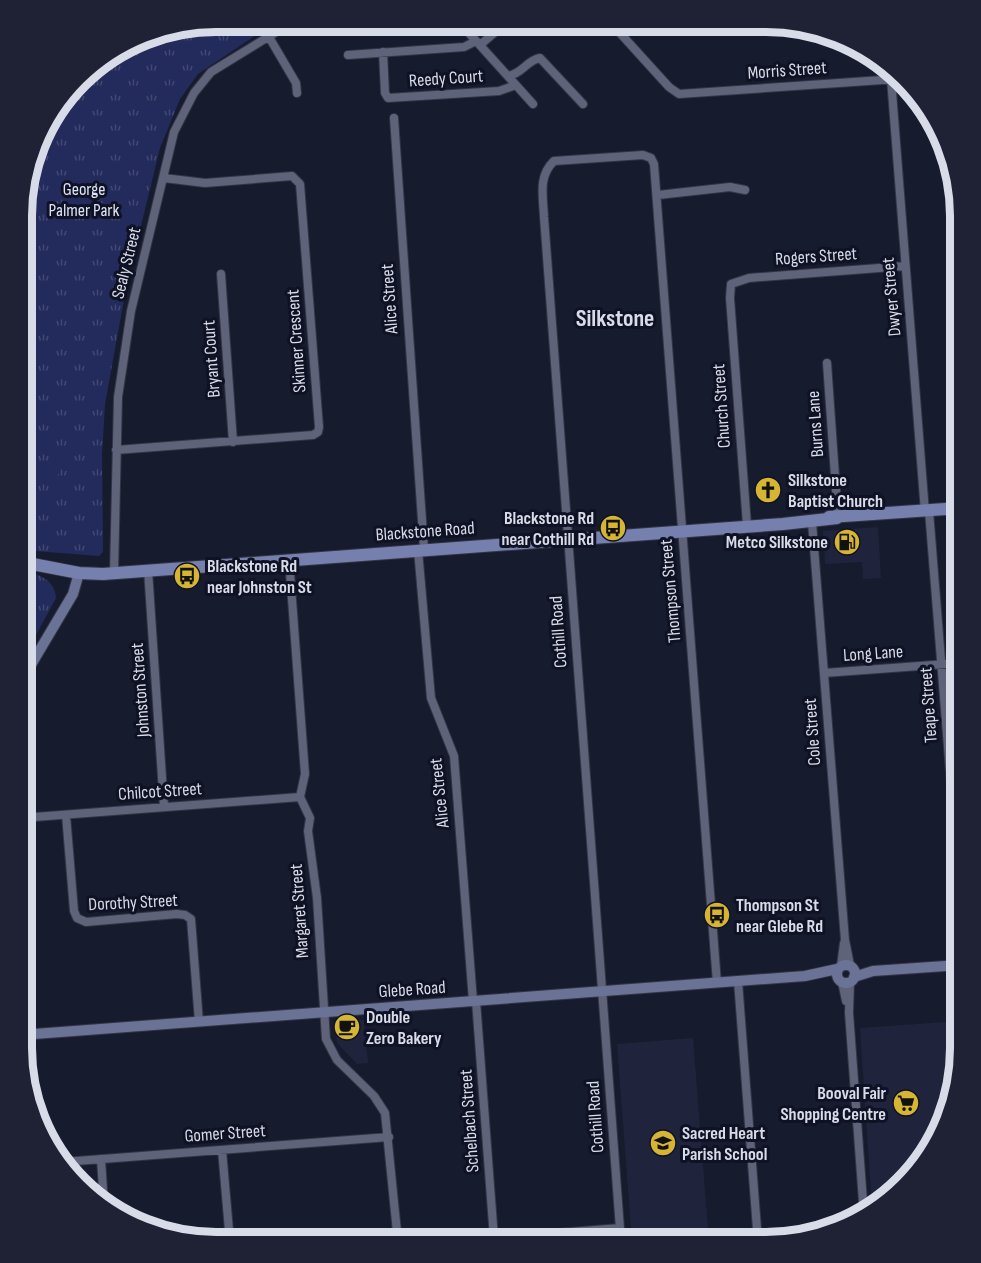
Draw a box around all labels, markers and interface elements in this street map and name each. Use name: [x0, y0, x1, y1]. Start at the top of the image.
street label: Morris Street: [747, 57, 828, 84]
street label: Reedy Court: [408, 65, 484, 92]
park label: George Palmer Park: [49, 179, 120, 221]
street label: Sealy Street: [107, 225, 146, 301]
street label: Rogers Street: [774, 243, 858, 270]
street label: Dwyer Street: [878, 256, 905, 337]
street label: Alice Street: [377, 263, 402, 336]
street label: Skinner Crescent: [282, 288, 311, 393]
district label: Silkstone: [576, 304, 654, 333]
street label: Bryant Court: [198, 319, 225, 398]
street label: Church Street: [708, 363, 735, 449]
street label: Burns Lane: [803, 390, 828, 458]
place label: Silkstone Baptist Church: [788, 470, 883, 512]
church icon: Silkstone Baptist Church: [753, 475, 783, 505]
place label: Blackstone Rd near Cothill Rd: [501, 508, 594, 550]
bus stop icon: Blackstone Rd near Cothill Rd: [598, 513, 628, 543]
street label: Blackstone Road: [375, 518, 475, 545]
fuel station icon: Metco Silkstone: [832, 527, 862, 557]
place label: Metco Silkstone: [726, 532, 828, 553]
street label: Thompson Street: [655, 538, 685, 644]
place label: Blackstone Rd near Johnston St: [207, 556, 312, 598]
bus stop icon: Blackstone Rd near Johnston St: [172, 561, 202, 591]
street label: Cothill Road: [546, 595, 571, 669]
street label: Long Lane: [842, 641, 904, 666]
street label: Johnston Street: [127, 642, 154, 739]
street label: Teape Street: [915, 666, 942, 744]
street label: Cole Street: [800, 697, 825, 766]
street label: Alice Street: [425, 756, 454, 830]
street label: Chilcot Street: [117, 778, 203, 805]
street label: Margaret Street: [286, 863, 313, 959]
street label: Dorothy Street: [88, 890, 179, 915]
place label: Thompson St near Glebe Rd: [736, 895, 823, 937]
bus stop icon: Thompson St near Glebe Rd: [702, 900, 732, 930]
street label: Glebe Road: [378, 977, 446, 1002]
place label: Double Zero Bakery: [366, 1007, 442, 1049]
cafe icon: Double Zero Bakery: [332, 1012, 362, 1042]
street label: Schelbach Street: [455, 1068, 484, 1173]
street label: Cothill Road: [583, 1080, 608, 1154]
place label: Booval Fair Shopping Centre: [781, 1083, 886, 1125]
supermarket icon: Booval Fair Shopping Centre: [891, 1088, 921, 1118]
street label: Gomer Street: [184, 1120, 267, 1147]
place label: Sacred Heart Parish School: [682, 1123, 767, 1165]
school or university icon: Sacred Heart Parish School: [648, 1128, 678, 1158]

